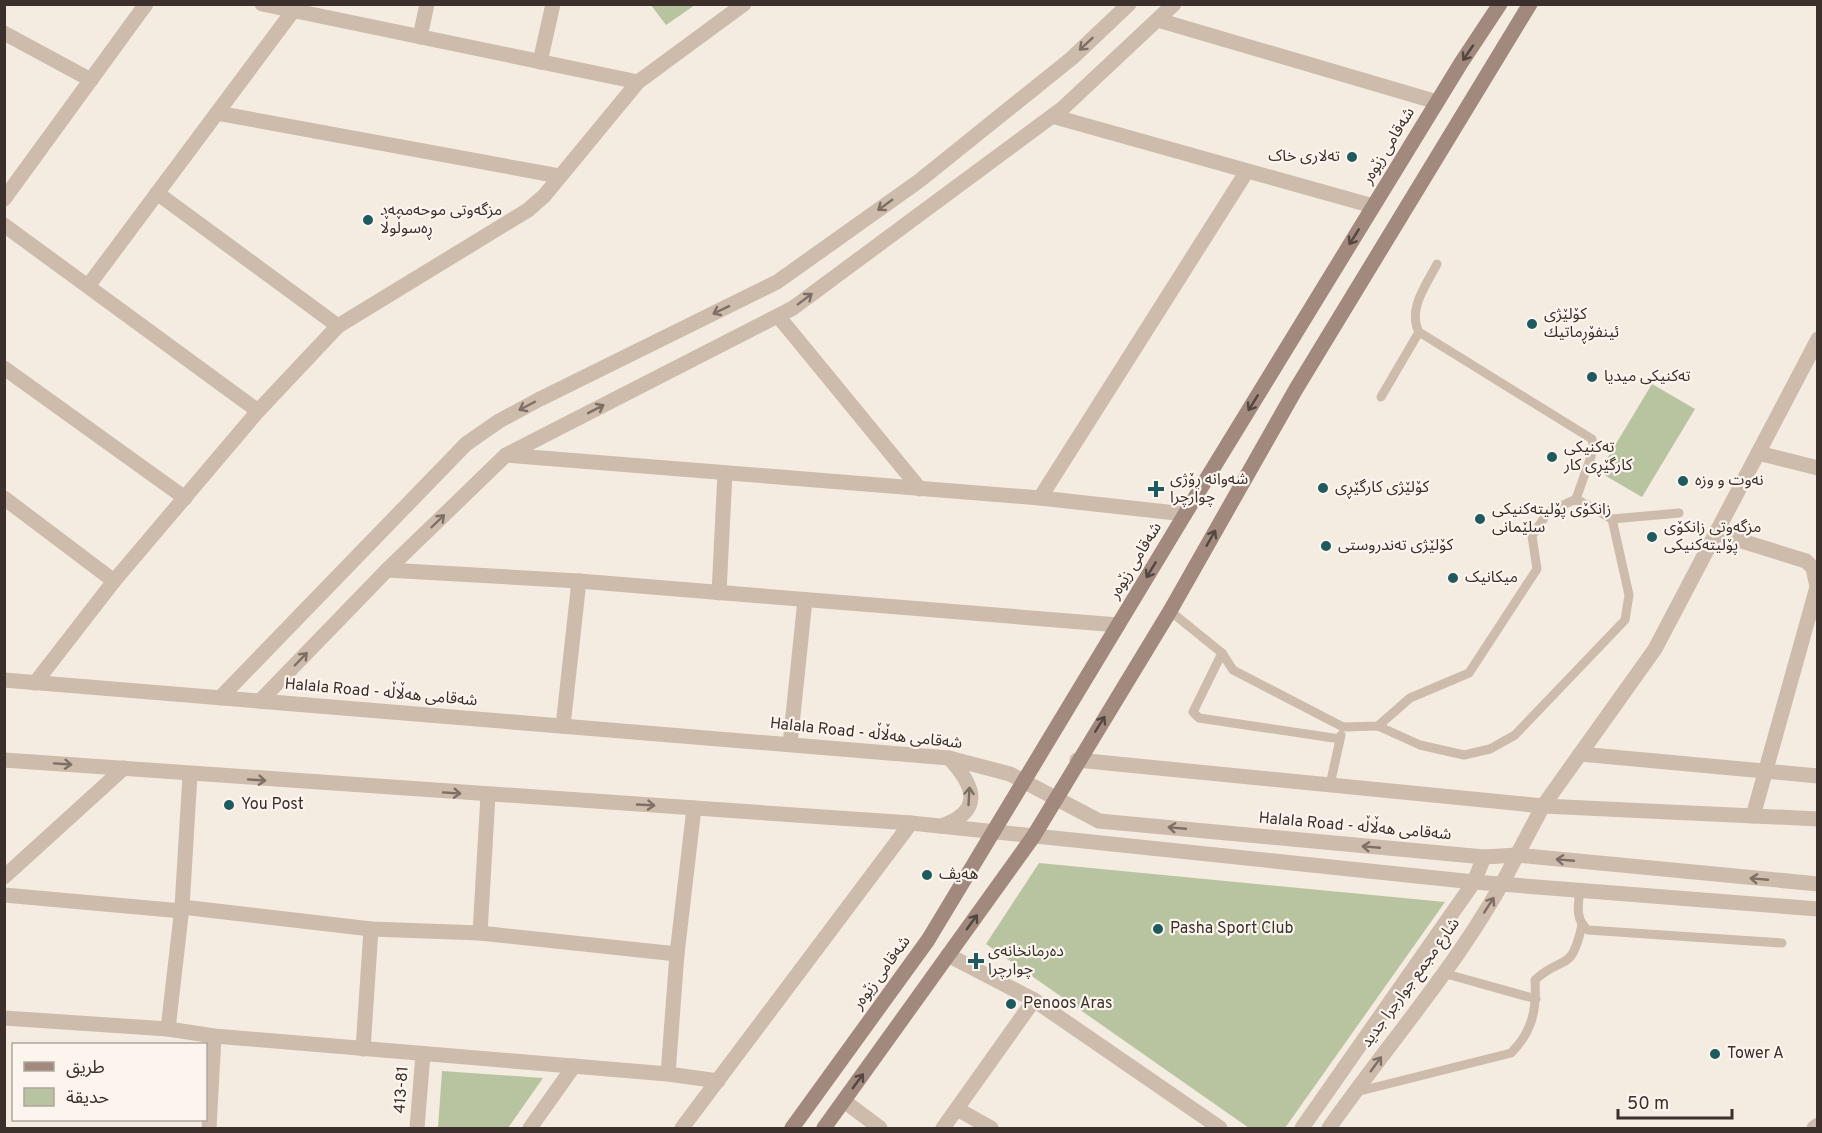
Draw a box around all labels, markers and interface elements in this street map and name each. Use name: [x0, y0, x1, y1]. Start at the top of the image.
one-way arrow: [1079, 37, 1094, 52]
one-way arrow: [1462, 44, 1474, 61]
street label: شەقامی زێوەر: [1358, 104, 1420, 189]
place label: تەلاری خاک: [1268, 147, 1340, 167]
marker: تەلاری خاک: [1345, 150, 1359, 164]
one-way arrow: [877, 199, 893, 211]
place label: مزگەوتی موحەممەد ڕەسوڵوڵا: [380, 201, 502, 241]
marker: مزگەوتی موحەممەد ڕەسوڵوڵا: [361, 213, 375, 227]
one-way arrow: [1348, 228, 1360, 245]
one-way arrow: [797, 293, 813, 306]
one-way arrow: [712, 305, 730, 316]
place label: کۆلێژی ئینفۆڕماتیك: [1544, 305, 1619, 345]
marker: کۆلێژی ئینفۆڕماتیك: [1525, 317, 1539, 331]
place label: تەکنیکی میدیا: [1604, 367, 1691, 387]
marker: تەکنیکی میدیا: [1585, 370, 1599, 384]
one-way arrow: [1246, 394, 1258, 411]
one-way arrow: [519, 400, 536, 412]
one-way arrow: [586, 403, 604, 415]
place label: تەکنیکی کارگێڕی کار: [1563, 438, 1633, 478]
marker: تەکنیکی کارگێڕی کار: [1545, 450, 1559, 464]
place label: شەوانە ڕۆژی چوارچرا: [1170, 470, 1248, 508]
place label: نەوت و وزە: [1695, 471, 1764, 491]
marker: نەوت و وزە: [1676, 474, 1690, 488]
place label: کۆلێژی کارگێڕی: [1335, 478, 1429, 500]
marker: شەوانە ڕۆژی چوارچرا: [1147, 480, 1165, 498]
marker: کۆلێژی کارگێڕی: [1316, 481, 1330, 495]
place label: زانکۆی پۆلیتەکنیکی سلێمانی: [1492, 500, 1611, 538]
marker: زانکۆی پۆلیتەکنیکی سلێمانی: [1473, 512, 1487, 526]
one-way arrow: [431, 513, 446, 528]
place label: مزگەوتی زانکۆی پۆلیتەکنیکی: [1664, 518, 1761, 556]
street label: شەقامی زێوەر: [1105, 519, 1167, 604]
one-way arrow: [1205, 530, 1217, 547]
marker: مزگەوتی زانکۆی پۆلیتەکنیکی: [1645, 530, 1659, 544]
place label: کۆلێژی تەندروستی: [1338, 536, 1454, 556]
marker: کۆلێژی تەندروستی: [1319, 539, 1333, 553]
one-way arrow: [1145, 561, 1157, 578]
place label: میکانیک: [1465, 568, 1518, 588]
marker: میکانیک: [1446, 571, 1460, 585]
one-way arrow: [293, 652, 308, 667]
street label: Halala Road - شەقامی هەڵاڵە: [284, 671, 478, 711]
street label: Halala Road - شەقامی هەڵاڵە: [769, 710, 964, 754]
one-way arrow: [1095, 716, 1107, 733]
one-way arrow: [52, 759, 72, 770]
one-way arrow: [247, 774, 267, 785]
one-way arrow: [963, 787, 974, 806]
one-way arrow: [441, 788, 461, 799]
place label: You Post: [241, 795, 304, 815]
marker: You Post: [222, 798, 236, 812]
one-way arrow: [636, 800, 656, 811]
street label: Halala Road - شەقامی هەڵاڵە: [1258, 805, 1452, 845]
one-way arrow: [1167, 822, 1187, 833]
one-way arrow: [1361, 841, 1381, 852]
one-way arrow: [1556, 854, 1576, 865]
place label: ھەیڤ: [939, 865, 978, 885]
marker: ھەیڤ: [920, 868, 934, 882]
one-way arrow: [1750, 873, 1770, 884]
one-way arrow: [1483, 897, 1495, 914]
street label: شارع مجمع جوارجرا جديد: [1357, 914, 1466, 1052]
one-way arrow: [965, 915, 978, 931]
place label: Pasha Sport Club: [1170, 919, 1294, 939]
marker: Pasha Sport Club: [1151, 922, 1165, 936]
street label: شەقامی زێوەر: [848, 932, 915, 1015]
place label: دەرمانخانەی چوارچرا: [988, 942, 1064, 980]
marker: دەرمانخانەی چوارچرا: [969, 954, 983, 968]
place label: Penoos Aras: [1023, 994, 1112, 1014]
marker: Penoos Aras: [1004, 997, 1018, 1011]
legend: [12, 1043, 207, 1121]
place label: Tower A: [1727, 1044, 1784, 1064]
marker: Tower A: [1708, 1047, 1722, 1061]
one-way arrow: [1370, 1056, 1382, 1072]
text: طريق: [66, 1057, 105, 1080]
street label: 413-81: [390, 1066, 414, 1114]
one-way arrow: [852, 1073, 864, 1089]
scale bar: [1618, 1082, 1732, 1120]
text: حديقة: [66, 1087, 109, 1110]
text: 50 m: [1627, 1093, 1669, 1116]

